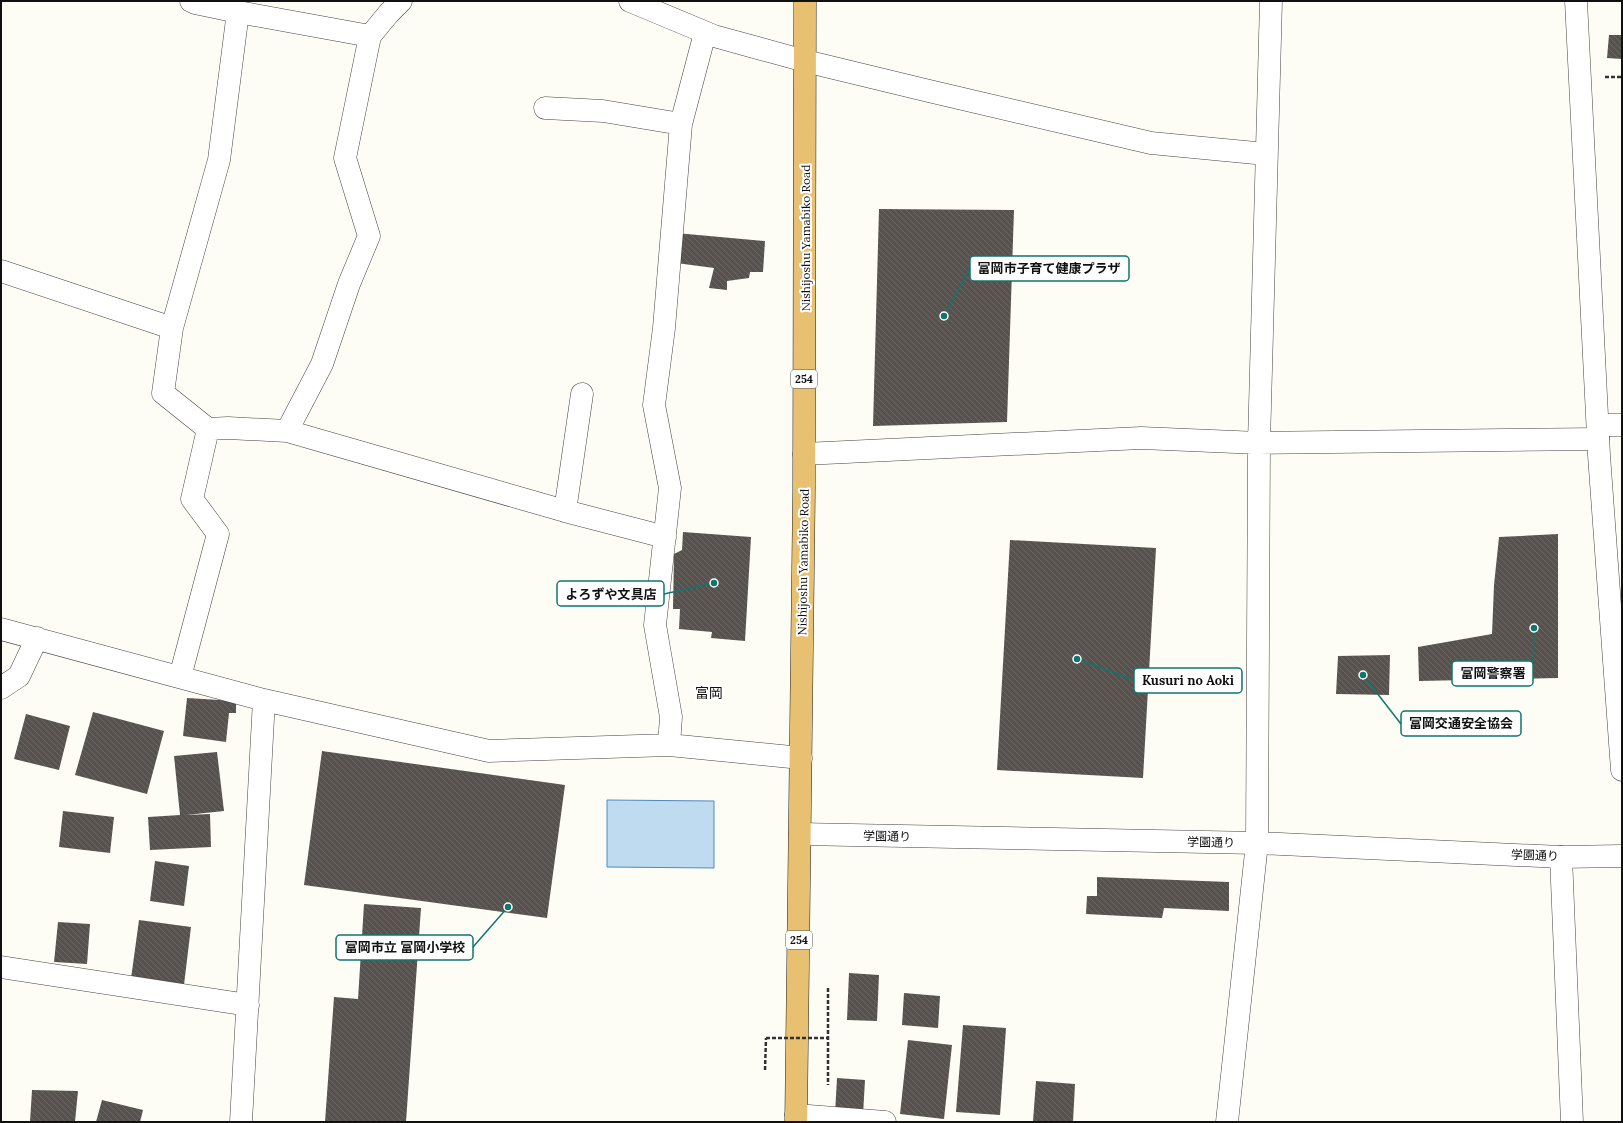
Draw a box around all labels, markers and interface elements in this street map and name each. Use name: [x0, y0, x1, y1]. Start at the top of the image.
street label: Nishijoshu Yamabiko Road: [798, 165, 813, 311]
callout: 富岡市子育て健康プラザ: [970, 256, 1129, 281]
text: 富岡市子育て健康プラザ: [977, 260, 1121, 277]
road number: 254: [791, 370, 817, 388]
street label: Nishijoshu Yamabiko Road: [794, 489, 812, 635]
callout: よろずや文具店: [557, 581, 664, 606]
text: よろずや文具店: [565, 586, 657, 603]
callout: 富岡警察署: [1452, 661, 1533, 686]
text: 富岡警察署: [1460, 665, 1526, 682]
callout: Kusuri no Aoki: [1134, 668, 1242, 693]
text: Kusuri no Aoki: [1142, 672, 1234, 689]
district label: 富岡: [695, 684, 723, 702]
callout: 富岡交通安全協会: [1401, 711, 1521, 736]
text: 富岡交通安全協会: [1409, 715, 1513, 732]
street label: 学園通り: [863, 828, 911, 844]
street label: 学園通り: [1187, 834, 1235, 850]
street label: 学園通り: [1511, 847, 1559, 863]
road number: 254: [786, 931, 812, 949]
callout: 富岡市立 富岡小学校: [336, 935, 473, 960]
text: 富岡市立 富岡小学校: [345, 939, 465, 956]

